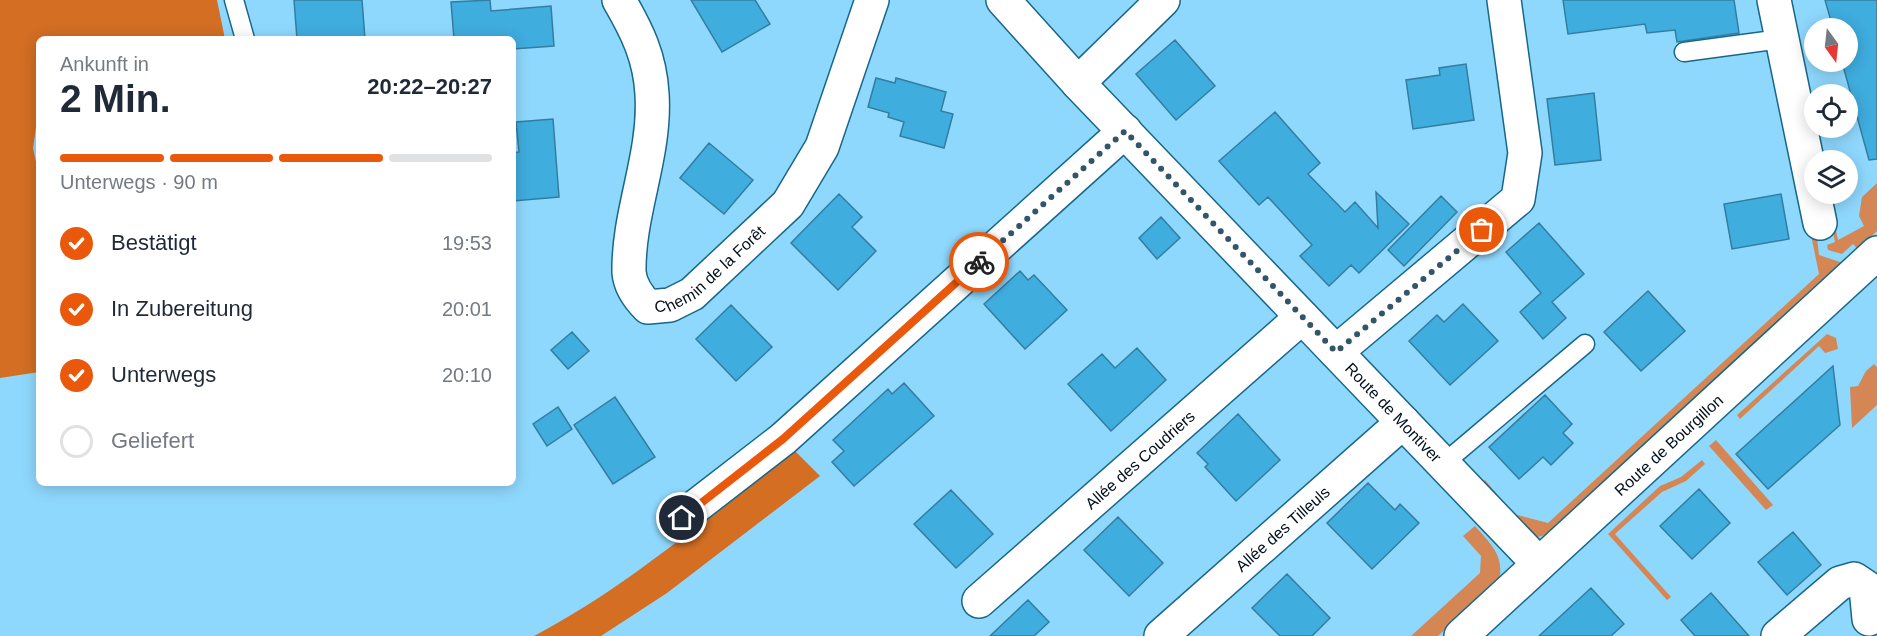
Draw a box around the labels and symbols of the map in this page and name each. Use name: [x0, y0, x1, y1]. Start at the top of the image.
north arrow: [1804, 18, 1858, 72]
pin: [1456, 204, 1507, 255]
street label: Chemin de la Forêt: [654, 222, 769, 315]
courier: [949, 232, 1009, 292]
street label: Route de Montiver: [1342, 360, 1445, 466]
street label: Route de Bourgillon: [1611, 391, 1726, 499]
street label: Allée des Coudriers: [1082, 408, 1198, 513]
street label: Allée des Tilleuls: [1232, 483, 1333, 575]
pin: [656, 492, 707, 543]

